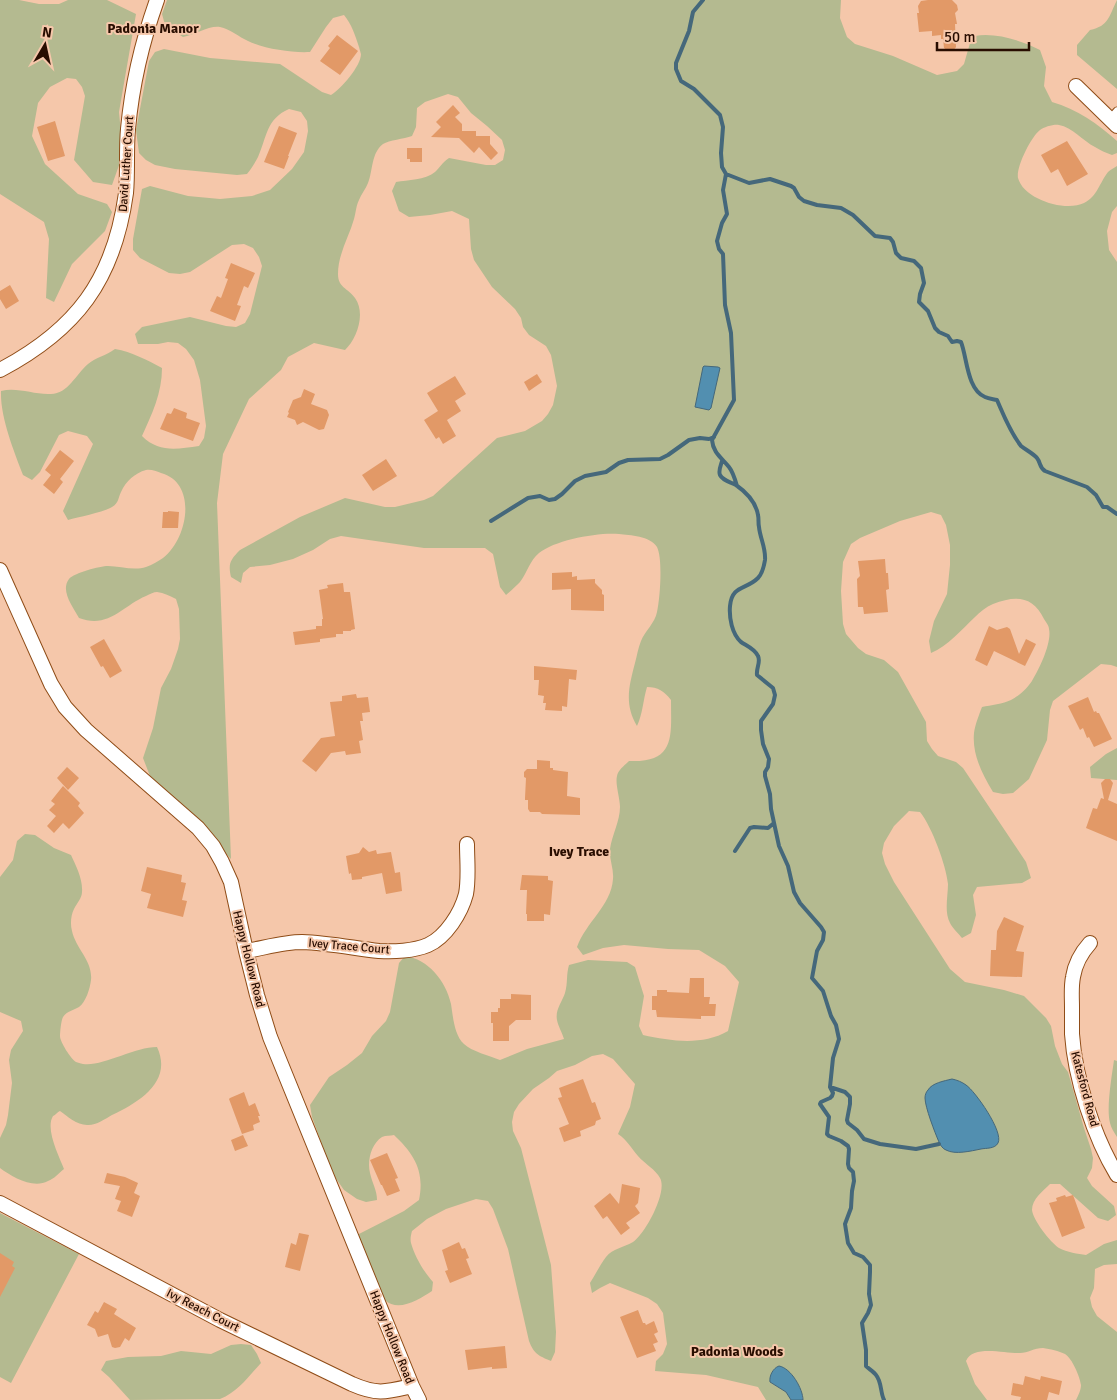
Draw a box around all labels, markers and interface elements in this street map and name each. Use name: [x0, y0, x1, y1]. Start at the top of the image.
north arrow: [20, 20, 70, 70]
district label: Padonia Manor: [107, 20, 199, 37]
scale bar: [937, 20, 1030, 52]
text: N: [41, 23, 53, 42]
text: 50 m: [944, 28, 975, 46]
street label: David Luther Court: [116, 115, 137, 213]
district label: Ivey Trace: [549, 843, 609, 860]
street label: Happy Hollow Road: [229, 909, 268, 1009]
street label: Ivey Trace Court: [308, 935, 390, 958]
street label: Katesford Road: [1067, 1050, 1102, 1129]
street label: Ivy Reach Court: [164, 1286, 242, 1335]
street label: Happy Hollow Road: [366, 1288, 417, 1386]
district label: Padonia Woods: [691, 1343, 783, 1360]

